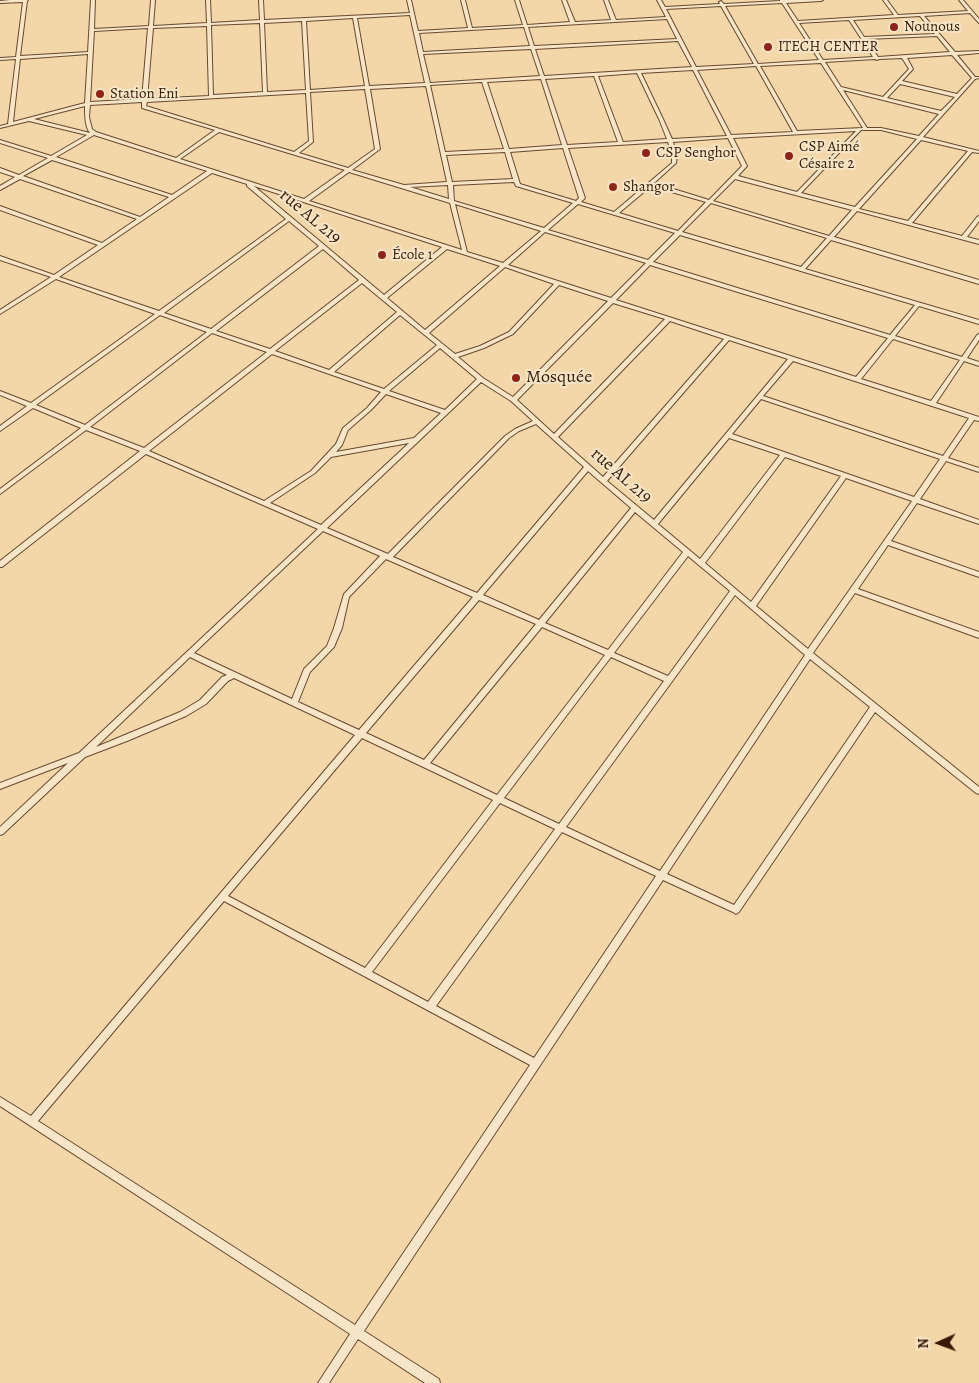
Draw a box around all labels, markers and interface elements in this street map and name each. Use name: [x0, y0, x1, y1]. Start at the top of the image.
place label: Nounous: [904, 18, 960, 36]
marker: Nounous: [888, 21, 900, 33]
place label: ITECH CENTER: [778, 38, 878, 56]
marker: ITECH CENTER: [762, 41, 774, 53]
place label: Station Eni: [110, 85, 179, 103]
marker: Station Eni: [94, 88, 106, 100]
place label: CSP Aimé Césaire 2: [799, 138, 859, 173]
place label: CSP Senghor: [656, 144, 736, 162]
marker: CSP Senghor: [640, 147, 652, 159]
marker: CSP Aimé Césaire 2: [783, 150, 795, 162]
place label: Shangor: [623, 178, 675, 196]
marker: Shangor: [607, 181, 619, 193]
street label: rue AL 219: [275, 185, 345, 249]
place label: École 1: [392, 246, 433, 264]
marker: École 1: [376, 249, 388, 261]
place label: Mosquée: [526, 367, 592, 389]
marker: Mosquée: [510, 372, 522, 384]
street label: rue AL 219: [586, 443, 656, 509]
north arrow: [914, 1318, 964, 1368]
text: N: [914, 1338, 933, 1349]

